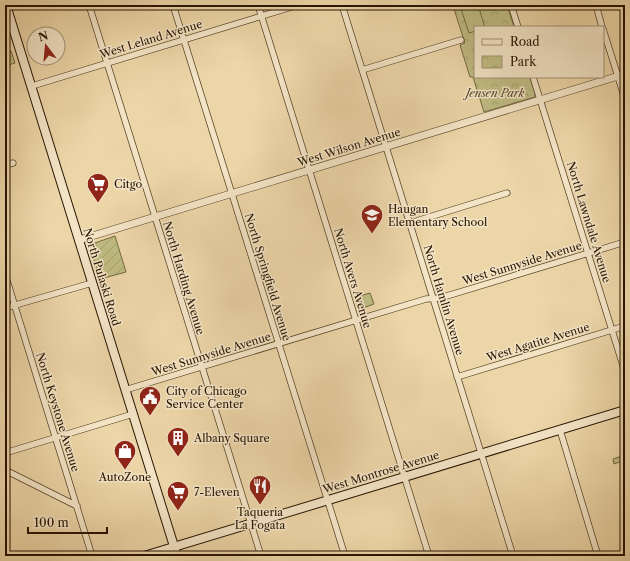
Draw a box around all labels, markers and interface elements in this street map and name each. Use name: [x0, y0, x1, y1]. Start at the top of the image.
street label: West Leland Avenue: [97, 17, 204, 62]
north arrow: [26, 26, 66, 66]
legend: [474, 26, 604, 78]
text: N: [37, 28, 50, 44]
text: Road: [510, 34, 540, 49]
text: Park: [510, 54, 537, 69]
park label: Jensen Park: [463, 86, 525, 100]
street label: West Wilson Avenue: [295, 125, 402, 170]
street label: North Lawndale Avenue: [564, 160, 614, 284]
supermarket icon: Citgo: [85, 171, 111, 204]
place label: Citgo: [114, 177, 142, 191]
school or university icon: Haugan Elementary School: [359, 202, 385, 235]
place label: Haugan Elementary School: [388, 202, 488, 229]
street label: North Springfield Avenue: [242, 212, 294, 342]
street label: North Harding Avenue: [160, 220, 208, 336]
street label: North Pulaski Road: [80, 226, 124, 328]
street label: North Avers Avenue: [331, 226, 375, 330]
street label: West Sunnyside Avenue: [460, 238, 583, 288]
street label: North Hamlin Avenue: [421, 243, 467, 357]
street label: West Agatite Avenue: [484, 320, 591, 365]
street label: West Sunnyside Avenue: [149, 329, 272, 379]
street label: North Keystone Avenue: [33, 351, 83, 473]
public building icon: City of Chicago Service Center: [137, 384, 163, 417]
place label: City of Chicago Service Center: [166, 384, 247, 411]
building icon: Albany Square: [165, 425, 191, 458]
place label: Albany Square: [193, 431, 270, 445]
shop icon: AutoZone: [112, 438, 138, 471]
street label: West Montrose Avenue: [320, 448, 441, 497]
place label: AutoZone: [98, 470, 151, 484]
restaurant icon: Taqueria La Fogata: [247, 473, 273, 506]
supermarket icon: 7-Eleven: [165, 479, 191, 512]
place label: 7-Eleven: [194, 485, 240, 499]
place label: Taqueria La Fogata: [235, 505, 285, 532]
scale bar: [28, 509, 107, 535]
text: 100 m: [34, 515, 69, 530]

